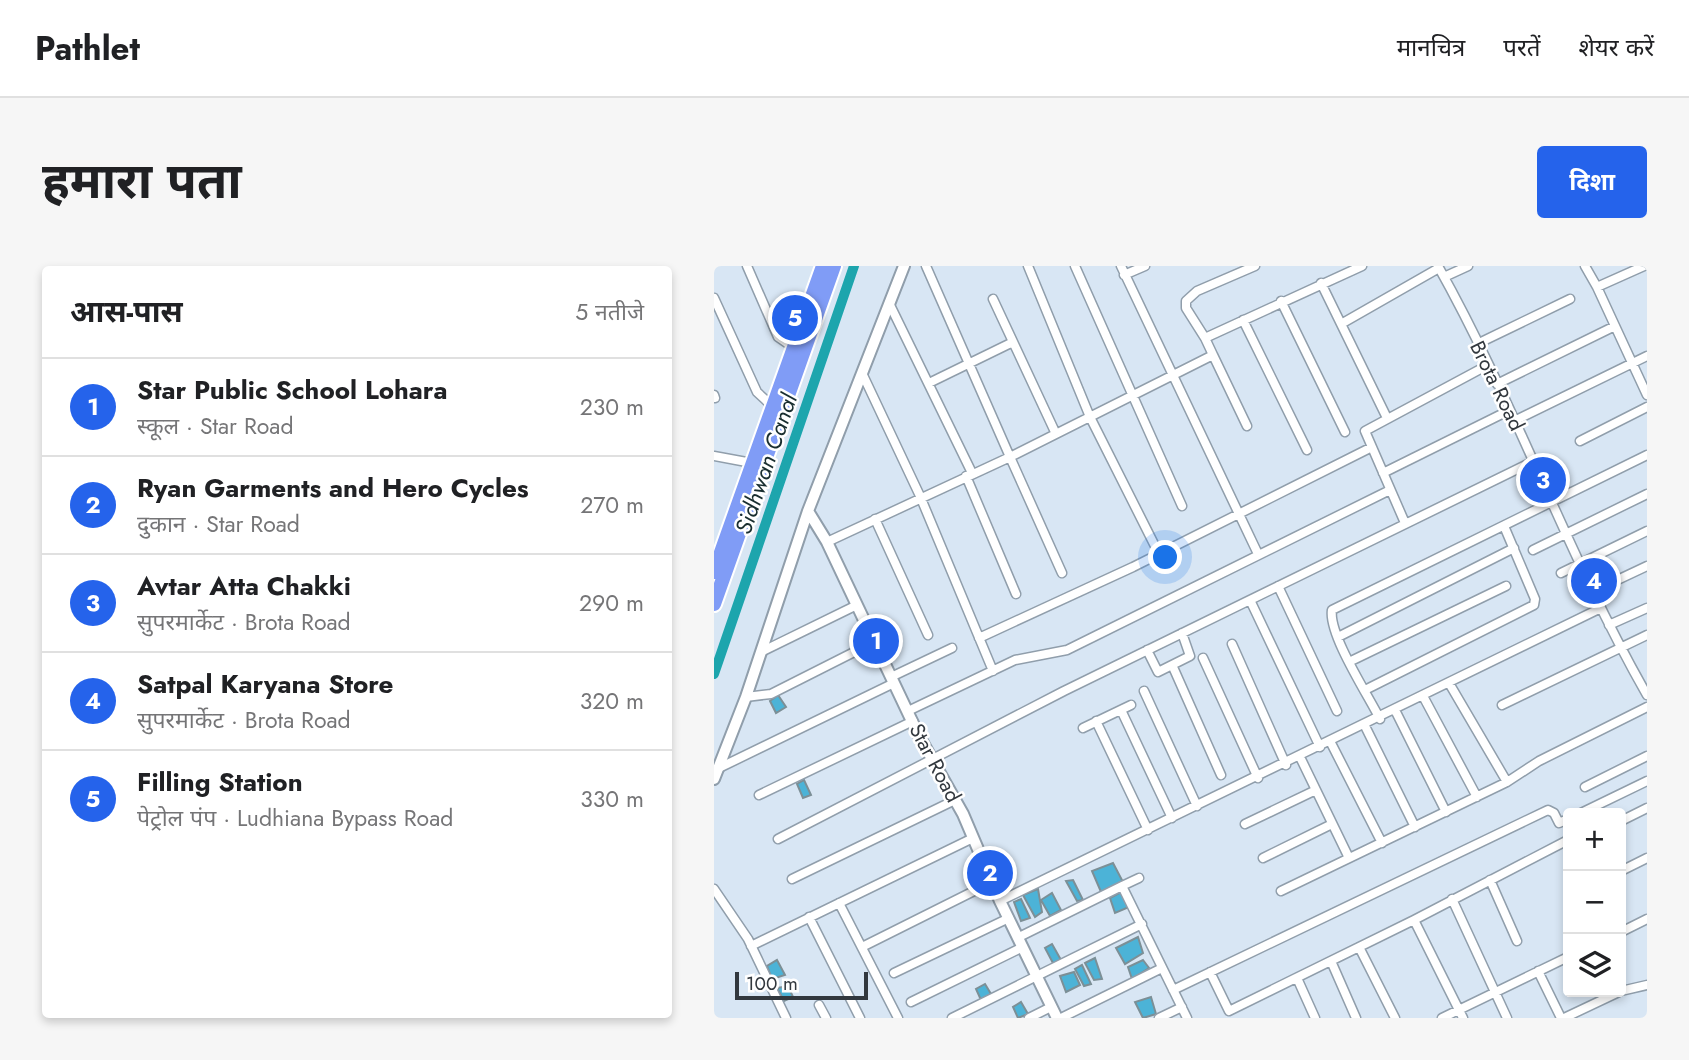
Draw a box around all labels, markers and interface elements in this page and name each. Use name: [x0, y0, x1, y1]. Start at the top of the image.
text: Pathlet: [35, 25, 140, 72]
text: मानचित्र: [1397, 30, 1465, 65]
text: परतें: [1503, 30, 1540, 65]
text: शेयर करें: [1578, 30, 1654, 65]
text: हमारा पता: [42, 146, 242, 216]
button: दिशा: [1537, 146, 1647, 218]
text: आस-पास: [70, 290, 183, 333]
pin: 5: [772, 292, 818, 344]
text: 5 नतीजे: [575, 295, 644, 329]
street label: Brota Road: [1462, 336, 1532, 436]
text: Star Public School Lohara: [137, 371, 448, 409]
water label: Sidhwan Canal: [726, 388, 806, 539]
text: 1: [87, 390, 99, 424]
text: 230 m: [580, 390, 644, 424]
text: स्कूल · Star Road: [137, 409, 294, 443]
pin: 3: [1520, 454, 1566, 506]
text: Ryan Garments and Hero Cycles: [137, 469, 529, 507]
text: 2: [85, 488, 101, 522]
text: 270 m: [580, 488, 644, 522]
text: दुकान · Star Road: [137, 507, 300, 541]
your location: [1148, 540, 1182, 574]
pin: 4: [1571, 555, 1617, 607]
text: Avtar Atta Chakki: [137, 567, 351, 605]
text: 3: [86, 586, 100, 620]
text: 290 m: [579, 586, 644, 620]
text: सुपरमार्केट · Brota Road: [137, 605, 351, 639]
pin: 1: [853, 615, 899, 667]
text: Satpal Karyana Store: [137, 665, 393, 703]
text: 4: [85, 684, 101, 718]
text: 320 m: [580, 684, 644, 718]
text: सुपरमार्केट · Brota Road: [137, 703, 351, 737]
street label: Star Road: [902, 718, 968, 808]
text: Filling Station: [137, 763, 303, 801]
text: 5: [86, 782, 100, 816]
text: 330 m: [580, 782, 644, 816]
text: पेट्रोल पंप · Ludhiana Bypass Road: [137, 801, 453, 835]
map controls: [1563, 808, 1626, 997]
button: +: [1563, 808, 1626, 871]
pin: 2: [967, 847, 1013, 899]
button: −: [1563, 871, 1626, 934]
button: layers: [1563, 934, 1626, 997]
scale bar: [735, 969, 868, 1001]
text: 100 m: [746, 970, 798, 997]

